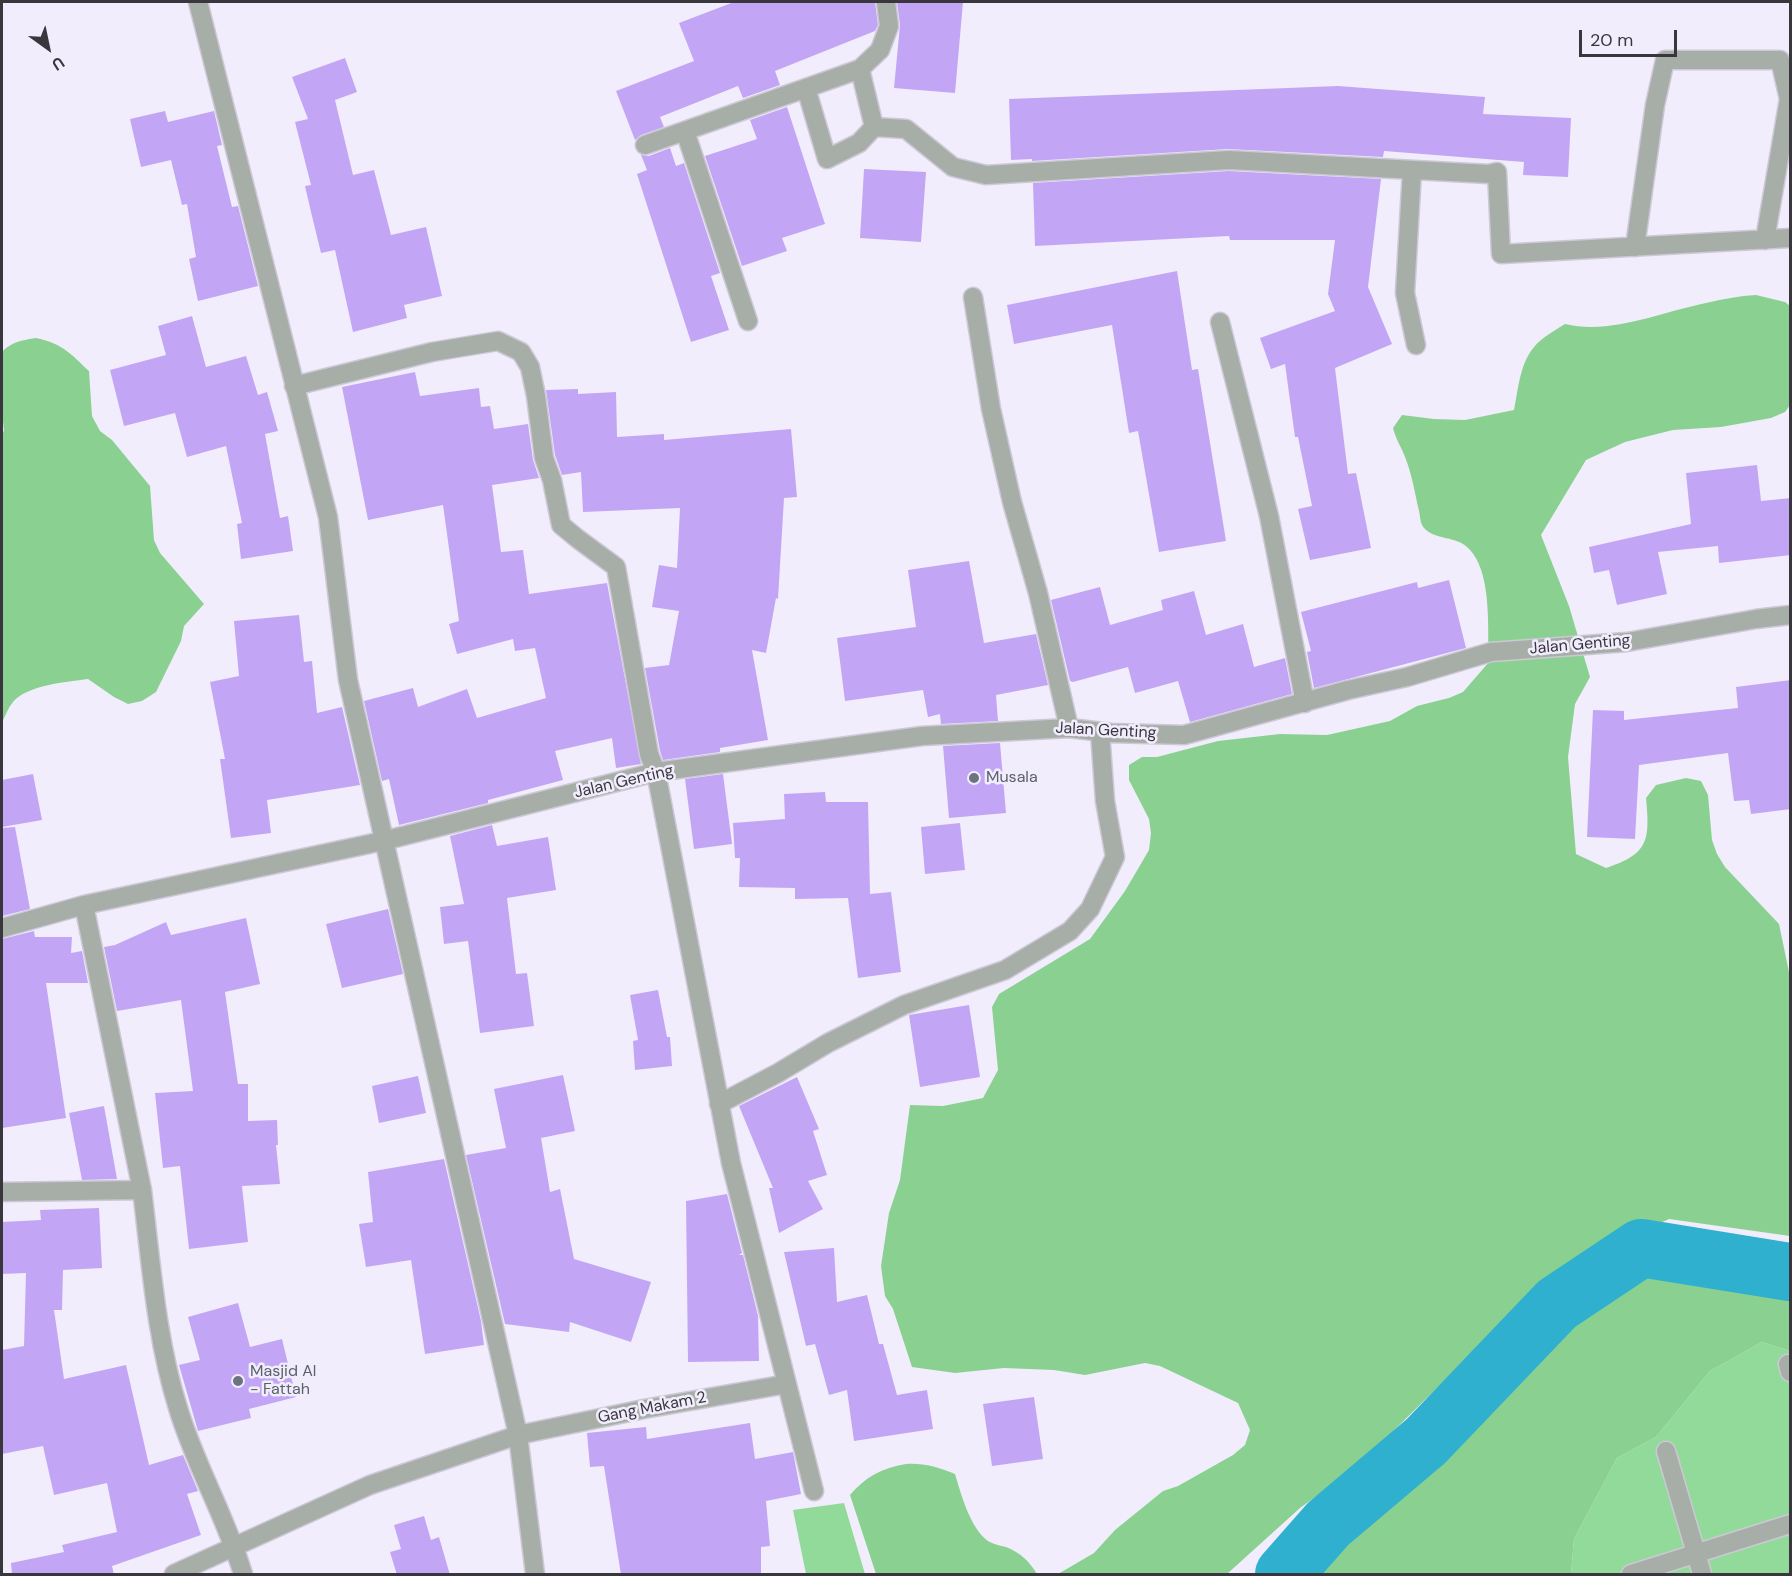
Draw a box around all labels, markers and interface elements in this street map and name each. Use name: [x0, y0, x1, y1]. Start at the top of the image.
north arrow: [18, 18, 78, 78]
scale bar: [1582, 18, 1680, 56]
text: 20 m: [1590, 28, 1633, 52]
text: U: [48, 52, 68, 75]
street label: Jalan Genting: [1529, 631, 1631, 659]
street label: Jalan Genting: [1055, 719, 1157, 743]
street label: Jalan Genting: [573, 761, 675, 803]
place label: Musala: [986, 768, 1038, 788]
marker: Musala: [967, 771, 981, 785]
place label: Masjid Al - Fattah: [250, 1362, 316, 1400]
marker: Masjid Al - Fattah: [231, 1374, 245, 1388]
street label: Gang Makam 2: [596, 1388, 708, 1428]

